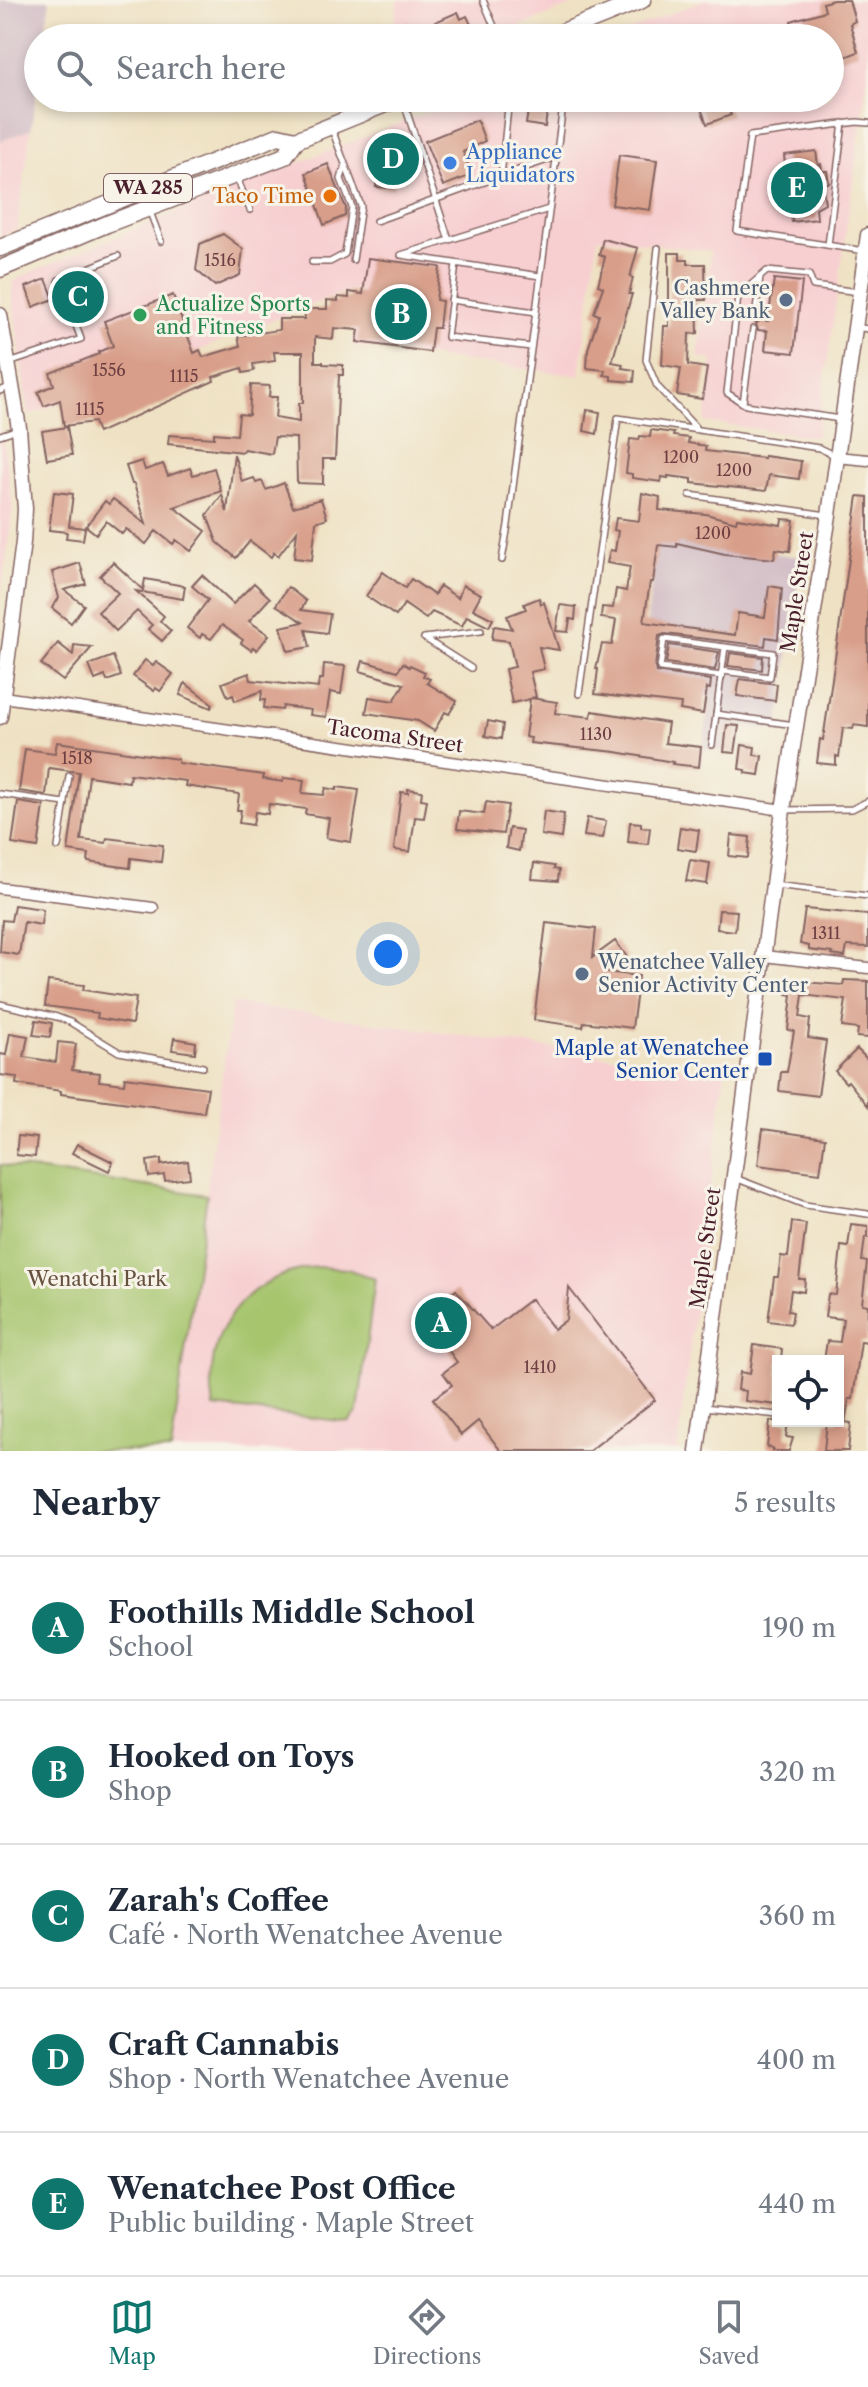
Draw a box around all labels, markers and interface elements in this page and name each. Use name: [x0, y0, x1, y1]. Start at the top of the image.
search box: [24, 24, 844, 112]
icon: search: [52, 46, 96, 90]
text: Search here: [116, 50, 286, 87]
pin: D: [367, 129, 419, 189]
place label: Appliance Liquidators: [465, 140, 575, 187]
marker: Appliance Liquidators: [441, 154, 459, 172]
pin: E: [771, 158, 823, 218]
road number: WA 285: [104, 174, 192, 202]
place label: Taco Time: [212, 184, 314, 208]
marker: Taco Time: [321, 187, 339, 205]
house number: 1516: [204, 250, 236, 270]
pin: C: [52, 267, 104, 327]
place label: Cashmere Valley Bank: [659, 276, 771, 323]
pin: B: [375, 284, 427, 344]
marker: Cashmere Valley Bank: [777, 291, 795, 309]
place label: Actualize Sports and Fitness: [155, 292, 311, 339]
marker: Actualize Sports and Fitness: [131, 306, 149, 324]
house number: 1556: [92, 360, 126, 380]
house number: 1115: [170, 366, 198, 386]
house number: 1115: [76, 399, 104, 419]
house number: 1200: [663, 447, 699, 467]
house number: 1200: [716, 460, 752, 480]
house number: 1200: [695, 523, 731, 543]
street label: Maple Street: [776, 530, 818, 654]
street label: Tacoma Street: [325, 715, 465, 757]
house number: 1130: [580, 724, 612, 744]
house number: 1518: [61, 748, 93, 768]
house number: 1311: [812, 923, 841, 943]
your location: [368, 934, 408, 974]
place label: Wenatchee Valley Senior Activity Center: [597, 950, 809, 997]
marker: Wenatchee Valley Senior Activity Center: [573, 965, 591, 983]
place label: Maple at Wenatchee Senior Center: [554, 1036, 750, 1083]
marker: Maple at Wenatchee Senior Center: [756, 1050, 774, 1068]
street label: Maple Street: [685, 1186, 725, 1310]
park label: Wenatchi Park: [26, 1267, 168, 1291]
pin: A: [415, 1293, 467, 1353]
map controls: [772, 1355, 844, 1427]
button: locate: [772, 1355, 844, 1427]
house number: 1410: [524, 1357, 556, 1377]
text: Nearby: [32, 1482, 160, 1524]
text: 5 results: [734, 1487, 836, 1519]
text: Foothills Middle School: [108, 1594, 475, 1631]
text: A: [48, 1612, 68, 1644]
text: 190 m: [762, 1612, 836, 1644]
text: School: [108, 1631, 193, 1663]
text: Hooked on Toys: [108, 1738, 355, 1775]
text: B: [48, 1756, 68, 1788]
text: 320 m: [759, 1756, 836, 1788]
text: Shop: [108, 1775, 172, 1807]
text: Zarah's Coffee: [108, 1882, 329, 1919]
text: C: [48, 1900, 68, 1932]
text: 360 m: [759, 1900, 836, 1932]
text: Café · North Wenatchee Avenue: [108, 1919, 503, 1951]
text: Craft Cannabis: [108, 2026, 340, 2063]
text: D: [47, 2044, 69, 2076]
text: 400 m: [757, 2044, 836, 2076]
text: Shop · North Wenatchee Avenue: [108, 2063, 509, 2095]
text: Wenatchee Post Office: [108, 2170, 456, 2207]
text: E: [49, 2188, 67, 2220]
text: 440 m: [758, 2188, 836, 2220]
text: Public building · Maple Street: [108, 2207, 474, 2239]
tab: Map: [108, 2295, 156, 2370]
tab: Directions: [373, 2295, 481, 2370]
tab: Saved: [698, 2295, 759, 2370]

